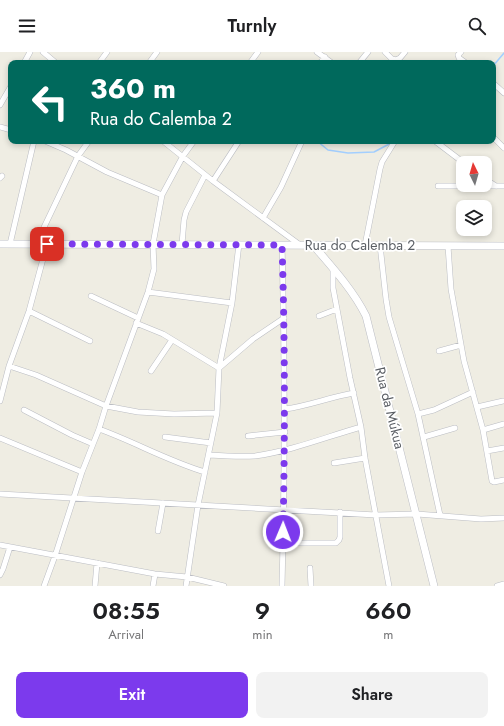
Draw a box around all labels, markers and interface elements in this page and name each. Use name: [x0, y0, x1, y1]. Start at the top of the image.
text: Turnly: [228, 13, 276, 39]
icon: menu: [16, 15, 38, 37]
icon: search: [466, 15, 488, 37]
text: 360 m: [90, 68, 176, 109]
icon: left: [24, 76, 76, 128]
text: Rua do Calemba 2: [90, 106, 232, 132]
north arrow: [456, 156, 492, 192]
map controls: [456, 156, 492, 236]
button: layers: [456, 200, 492, 236]
pin: [30, 227, 64, 261]
icon: arrive: [36, 233, 58, 255]
street label: Rua do Calemba 2: [305, 235, 415, 255]
street label: Rua da Múkua: [370, 365, 410, 451]
position arrow: [262, 511, 304, 553]
text: 08:55: [93, 593, 160, 628]
text: 9: [255, 593, 270, 628]
text: 660: [365, 593, 411, 628]
text: Arrival: [108, 625, 144, 644]
text: min: [252, 625, 273, 644]
text: m: [383, 625, 393, 644]
button: Exit: [16, 672, 248, 718]
button: Share: [256, 672, 488, 718]

